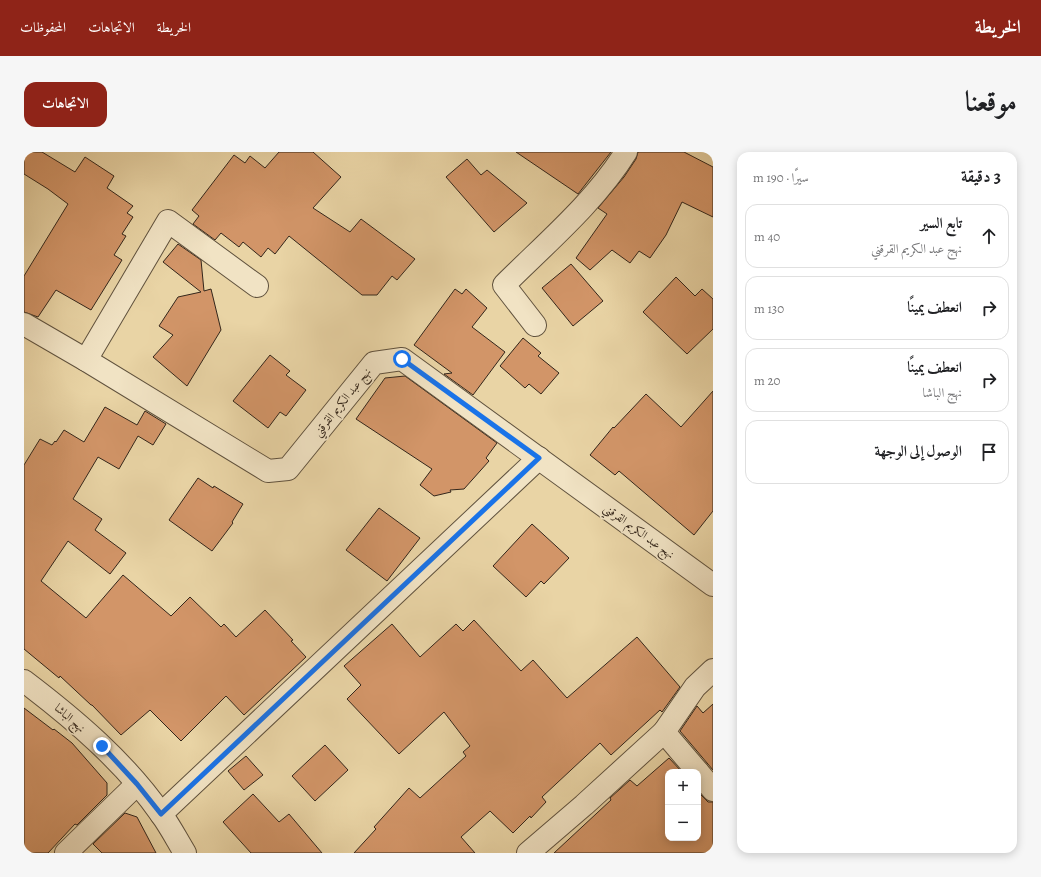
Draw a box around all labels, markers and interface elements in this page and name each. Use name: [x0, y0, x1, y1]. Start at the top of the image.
text: الخريطة: [975, 14, 1021, 40]
text: المحفوظات: [20, 18, 66, 37]
text: الاتجاهات: [88, 18, 135, 37]
text: الخريطة: [157, 18, 191, 37]
button: الاتجاهات: [24, 82, 107, 127]
text: موقعنا: [965, 83, 1017, 121]
text: 3 دقيقة: [961, 165, 1001, 188]
text: سيرًا · 190 m: [753, 169, 809, 186]
text: تابع السير: [920, 213, 962, 233]
icon: ahead: [978, 225, 1000, 247]
text: 40 m: [754, 228, 780, 245]
text: نهج عبد الكريم القرقني: [871, 240, 962, 257]
text: انعطف يمينًا: [907, 297, 962, 317]
icon: right: [978, 297, 1000, 319]
text: 130 m: [754, 300, 784, 317]
route start: [393, 350, 411, 368]
text: انعطف يمينًا: [907, 357, 962, 377]
street label: نهج عبد الكريم القرقني: [309, 364, 378, 442]
icon: right: [978, 369, 1000, 391]
text: 20 m: [754, 372, 781, 389]
text: نهج الباشا: [923, 384, 962, 401]
text: الوصول إلى الوجهة: [875, 441, 962, 461]
icon: arrive: [978, 441, 1000, 463]
street label: نهج عبد الكريم القرقني: [598, 500, 678, 565]
street label: نهج الباشا: [49, 700, 89, 738]
route end: [93, 737, 111, 755]
map controls: [665, 769, 701, 841]
button: +: [665, 769, 701, 805]
button: −: [665, 805, 701, 841]

